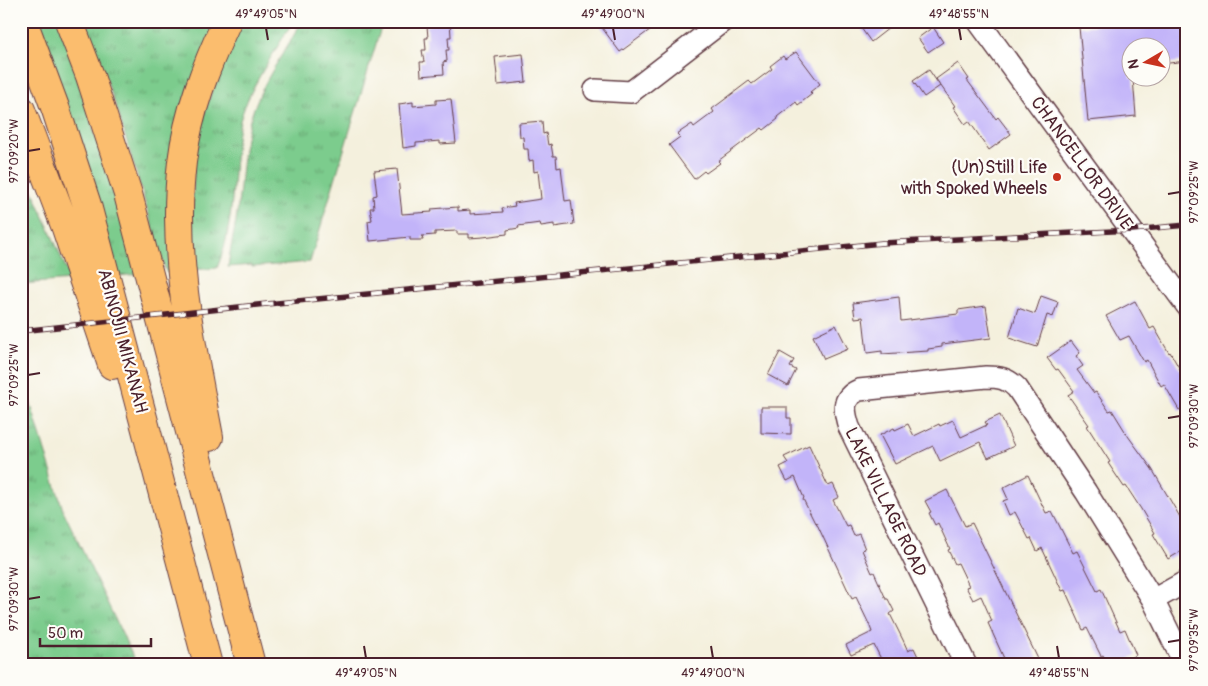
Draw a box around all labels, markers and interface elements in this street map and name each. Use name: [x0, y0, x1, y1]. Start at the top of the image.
text: 49°49'05"N: [235, 7, 297, 22]
text: 49°49'00"N: [581, 7, 645, 22]
text: 49°48'55"N: [929, 7, 989, 22]
north arrow: [1120, 38, 1170, 88]
text: N: [1125, 58, 1143, 70]
street label: CHANCELLOR DRIVE: [1025, 92, 1138, 235]
text: 97°09'20"W: [7, 119, 22, 183]
place label: (Un)Still Life with Spoked Wheels: [900, 156, 1047, 200]
text: 97°09'25"W: [1187, 161, 1202, 223]
marker: (Un)Still Life with Spoked Wheels: [1051, 171, 1063, 183]
street label: ABINOJII MIKANAH: [92, 266, 153, 416]
text: 97°09'25"W: [7, 344, 22, 406]
text: 97°09'30"W: [1187, 384, 1202, 448]
street label: LAKE VILLAGE ROAD: [839, 424, 932, 581]
text: 97°09'30"W: [7, 567, 22, 631]
text: 97°09'35"W: [1187, 609, 1202, 671]
scale bar: [40, 616, 151, 648]
text: 50 m: [48, 624, 83, 643]
text: 49°49'05"N: [335, 666, 397, 681]
text: 49°49'00"N: [681, 666, 745, 681]
text: 49°48'55"N: [1029, 666, 1089, 681]

